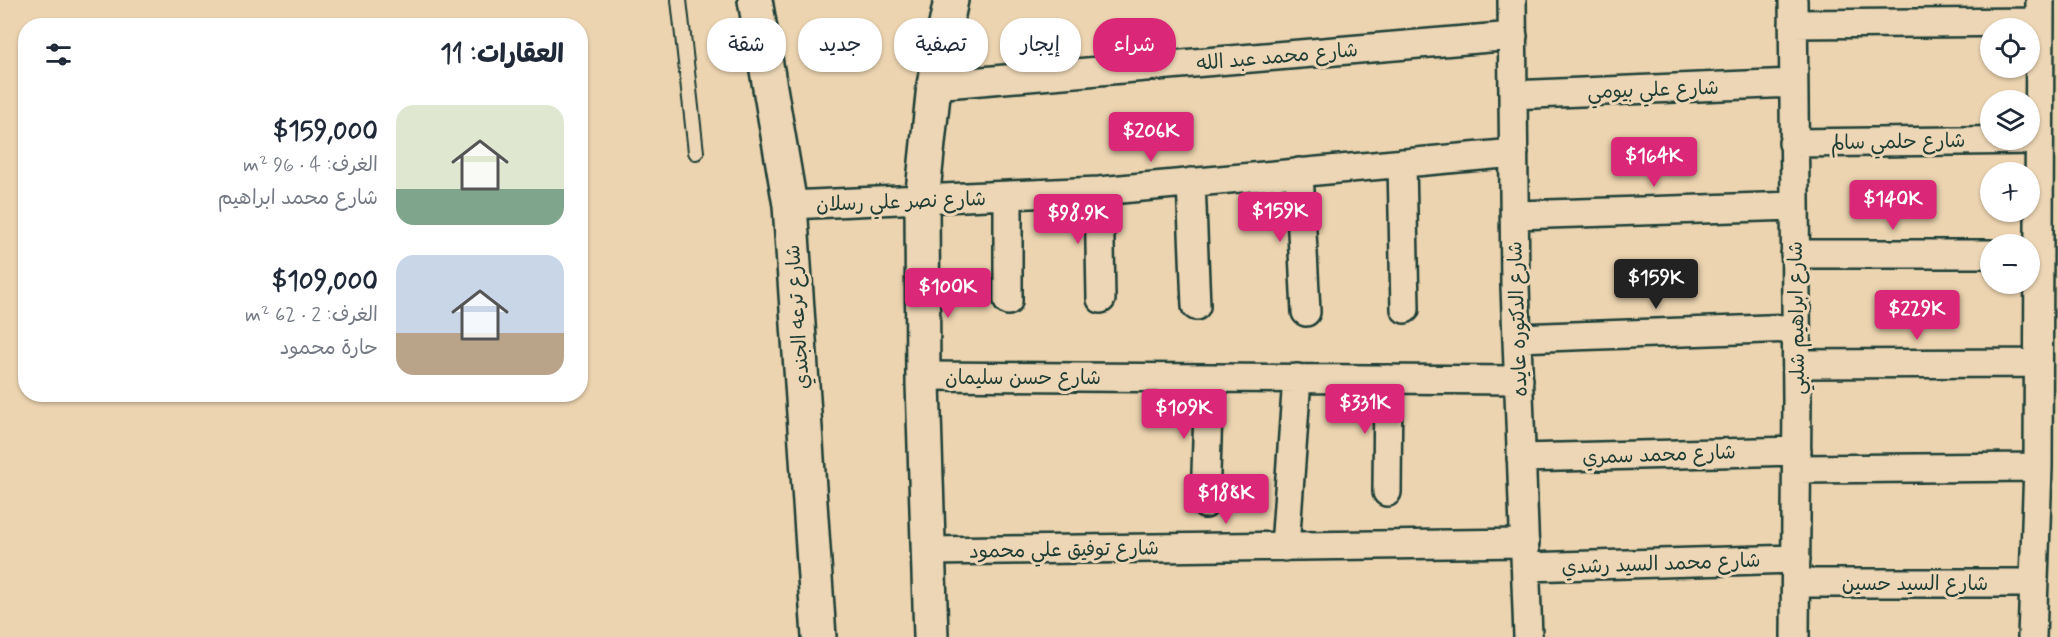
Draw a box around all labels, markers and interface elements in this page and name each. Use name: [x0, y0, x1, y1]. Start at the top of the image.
chip: شقة: [707, 18, 786, 72]
chip: جديد: [798, 18, 882, 72]
chip: تصفية: [894, 18, 988, 72]
chip: إيجار: [1000, 18, 1081, 72]
chip: شراء: [1093, 18, 1176, 72]
map controls: [1980, 18, 2040, 294]
button: locate: [1980, 18, 2040, 78]
street label: شارع محمد عبد الله: [1195, 37, 1359, 78]
icon: filters: [42, 38, 75, 71]
text: العقارات: 11: [440, 38, 564, 72]
street label: شارع علي بيومي: [1587, 75, 1719, 109]
button: layers: [1980, 90, 2040, 150]
pin: $206K: [1109, 112, 1193, 163]
text: $159,000: [273, 115, 378, 149]
text: $206K: [1123, 118, 1179, 145]
street label: شارع حلمي سالم: [1830, 128, 1966, 160]
icon: home: [444, 129, 516, 201]
pin: $164K: [1612, 137, 1696, 188]
text: $164K: [1625, 143, 1683, 170]
text: الغرف: 4 · 96 m²: [243, 152, 378, 179]
button: +: [1980, 162, 2040, 222]
pin: $140K: [1851, 180, 1935, 231]
text: شارع محمد ابراهيم: [218, 185, 378, 212]
street label: شارع نصر علي رسلان: [815, 186, 987, 222]
text: $140K: [1864, 186, 1922, 213]
pin: $159K: [1238, 192, 1322, 243]
pin: $98.9K: [1029, 194, 1127, 245]
text: $159K: [1252, 198, 1308, 225]
text: $98.9K: [1048, 200, 1108, 227]
button: −: [1980, 234, 2040, 294]
street label: شارع الدكتوره عايده: [1502, 241, 1535, 397]
street label: شارع ابراهيم شلبي: [1783, 241, 1815, 395]
street label: شارع ترعه الجندي: [780, 244, 817, 390]
pin: $159K: [1614, 259, 1698, 310]
text: $109,000: [272, 265, 378, 299]
text: $159K: [1628, 265, 1684, 292]
pin: $100K: [906, 268, 990, 319]
text: $100K: [919, 274, 977, 301]
icon: home: [444, 279, 516, 351]
pin: $229K: [1875, 290, 1959, 341]
text: $229K: [1889, 296, 1945, 323]
text: الغرف: 2 · 62 m²: [245, 302, 378, 329]
text: حارة محمود: [280, 335, 378, 362]
street label: شارع حسن سليمان: [945, 365, 1101, 392]
pin: $331K: [1323, 384, 1407, 435]
pin: $109K: [1142, 389, 1226, 440]
text: $331K: [1339, 390, 1391, 417]
text: $109K: [1156, 395, 1212, 422]
street label: شارع محمد سمري: [1582, 439, 1736, 472]
pin: $188K: [1184, 474, 1268, 525]
text: $188K: [1198, 480, 1254, 507]
street label: شارع توفيق علي محمود: [969, 535, 1159, 569]
street label: شارع محمد السيد رشدي: [1561, 548, 1761, 581]
street label: شارع السيد حسين: [1842, 571, 1988, 598]

